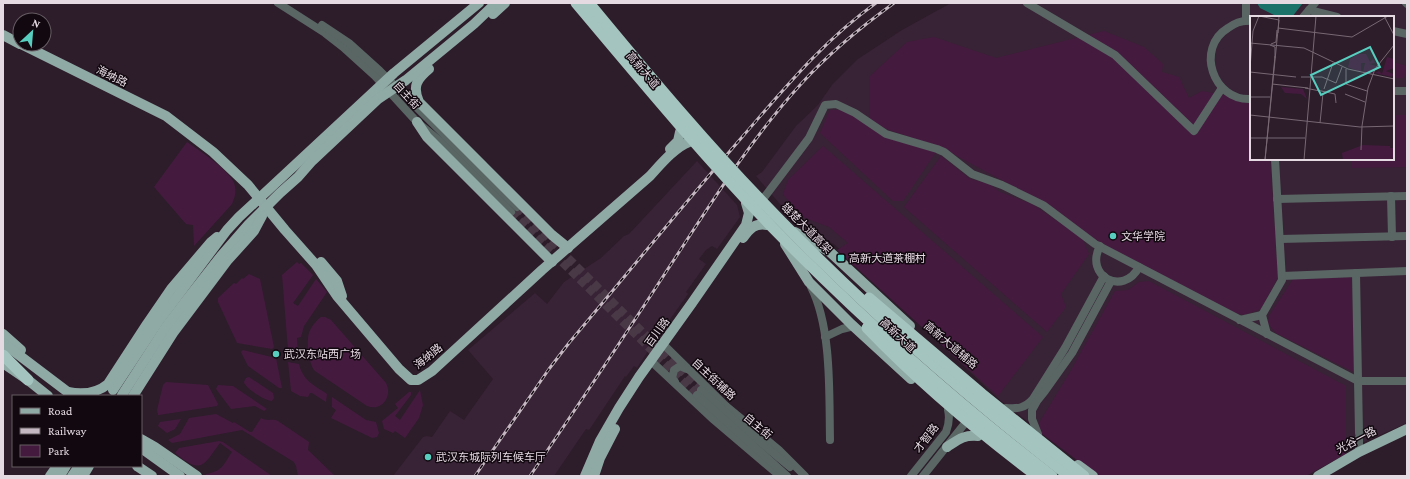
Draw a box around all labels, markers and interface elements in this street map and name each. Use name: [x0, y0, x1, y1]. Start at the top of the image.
north arrow: [12, 12, 52, 52]
text: N: [30, 16, 43, 30]
inset map: [1250, 16, 1394, 160]
street label: 高新大道: [624, 49, 662, 91]
street label: 海纳路: [95, 63, 129, 89]
street label: 自主街: [391, 79, 423, 111]
street label: 雄楚大道高架: [779, 200, 835, 256]
place label: 文华学院: [1121, 230, 1165, 242]
marker: 文华学院: [1108, 231, 1118, 241]
place label: 高新大道茶棚村: [849, 252, 926, 264]
marker: 高新大道茶棚村: [836, 253, 846, 263]
street label: 百川路: [642, 315, 672, 349]
street label: 高新大道: [878, 316, 918, 354]
street label: 高新大道辅路: [922, 319, 980, 371]
street label: 海纳路: [411, 341, 445, 371]
place label: 武汉东站西广场: [284, 348, 361, 360]
marker: 武汉东站西广场: [271, 349, 281, 359]
street label: 自主街辅路: [690, 356, 738, 402]
legend: [12, 395, 142, 467]
text: Road: [48, 404, 73, 418]
street label: 自主街: [742, 411, 774, 441]
street label: 才智路: [911, 421, 941, 455]
text: Railway: [48, 424, 87, 438]
street label: 光谷一路: [1334, 424, 1378, 456]
text: Park: [48, 444, 70, 458]
place label: 武汉东城际列车候车厅: [436, 451, 546, 463]
marker: 武汉东城际列车候车厅: [423, 452, 433, 462]

